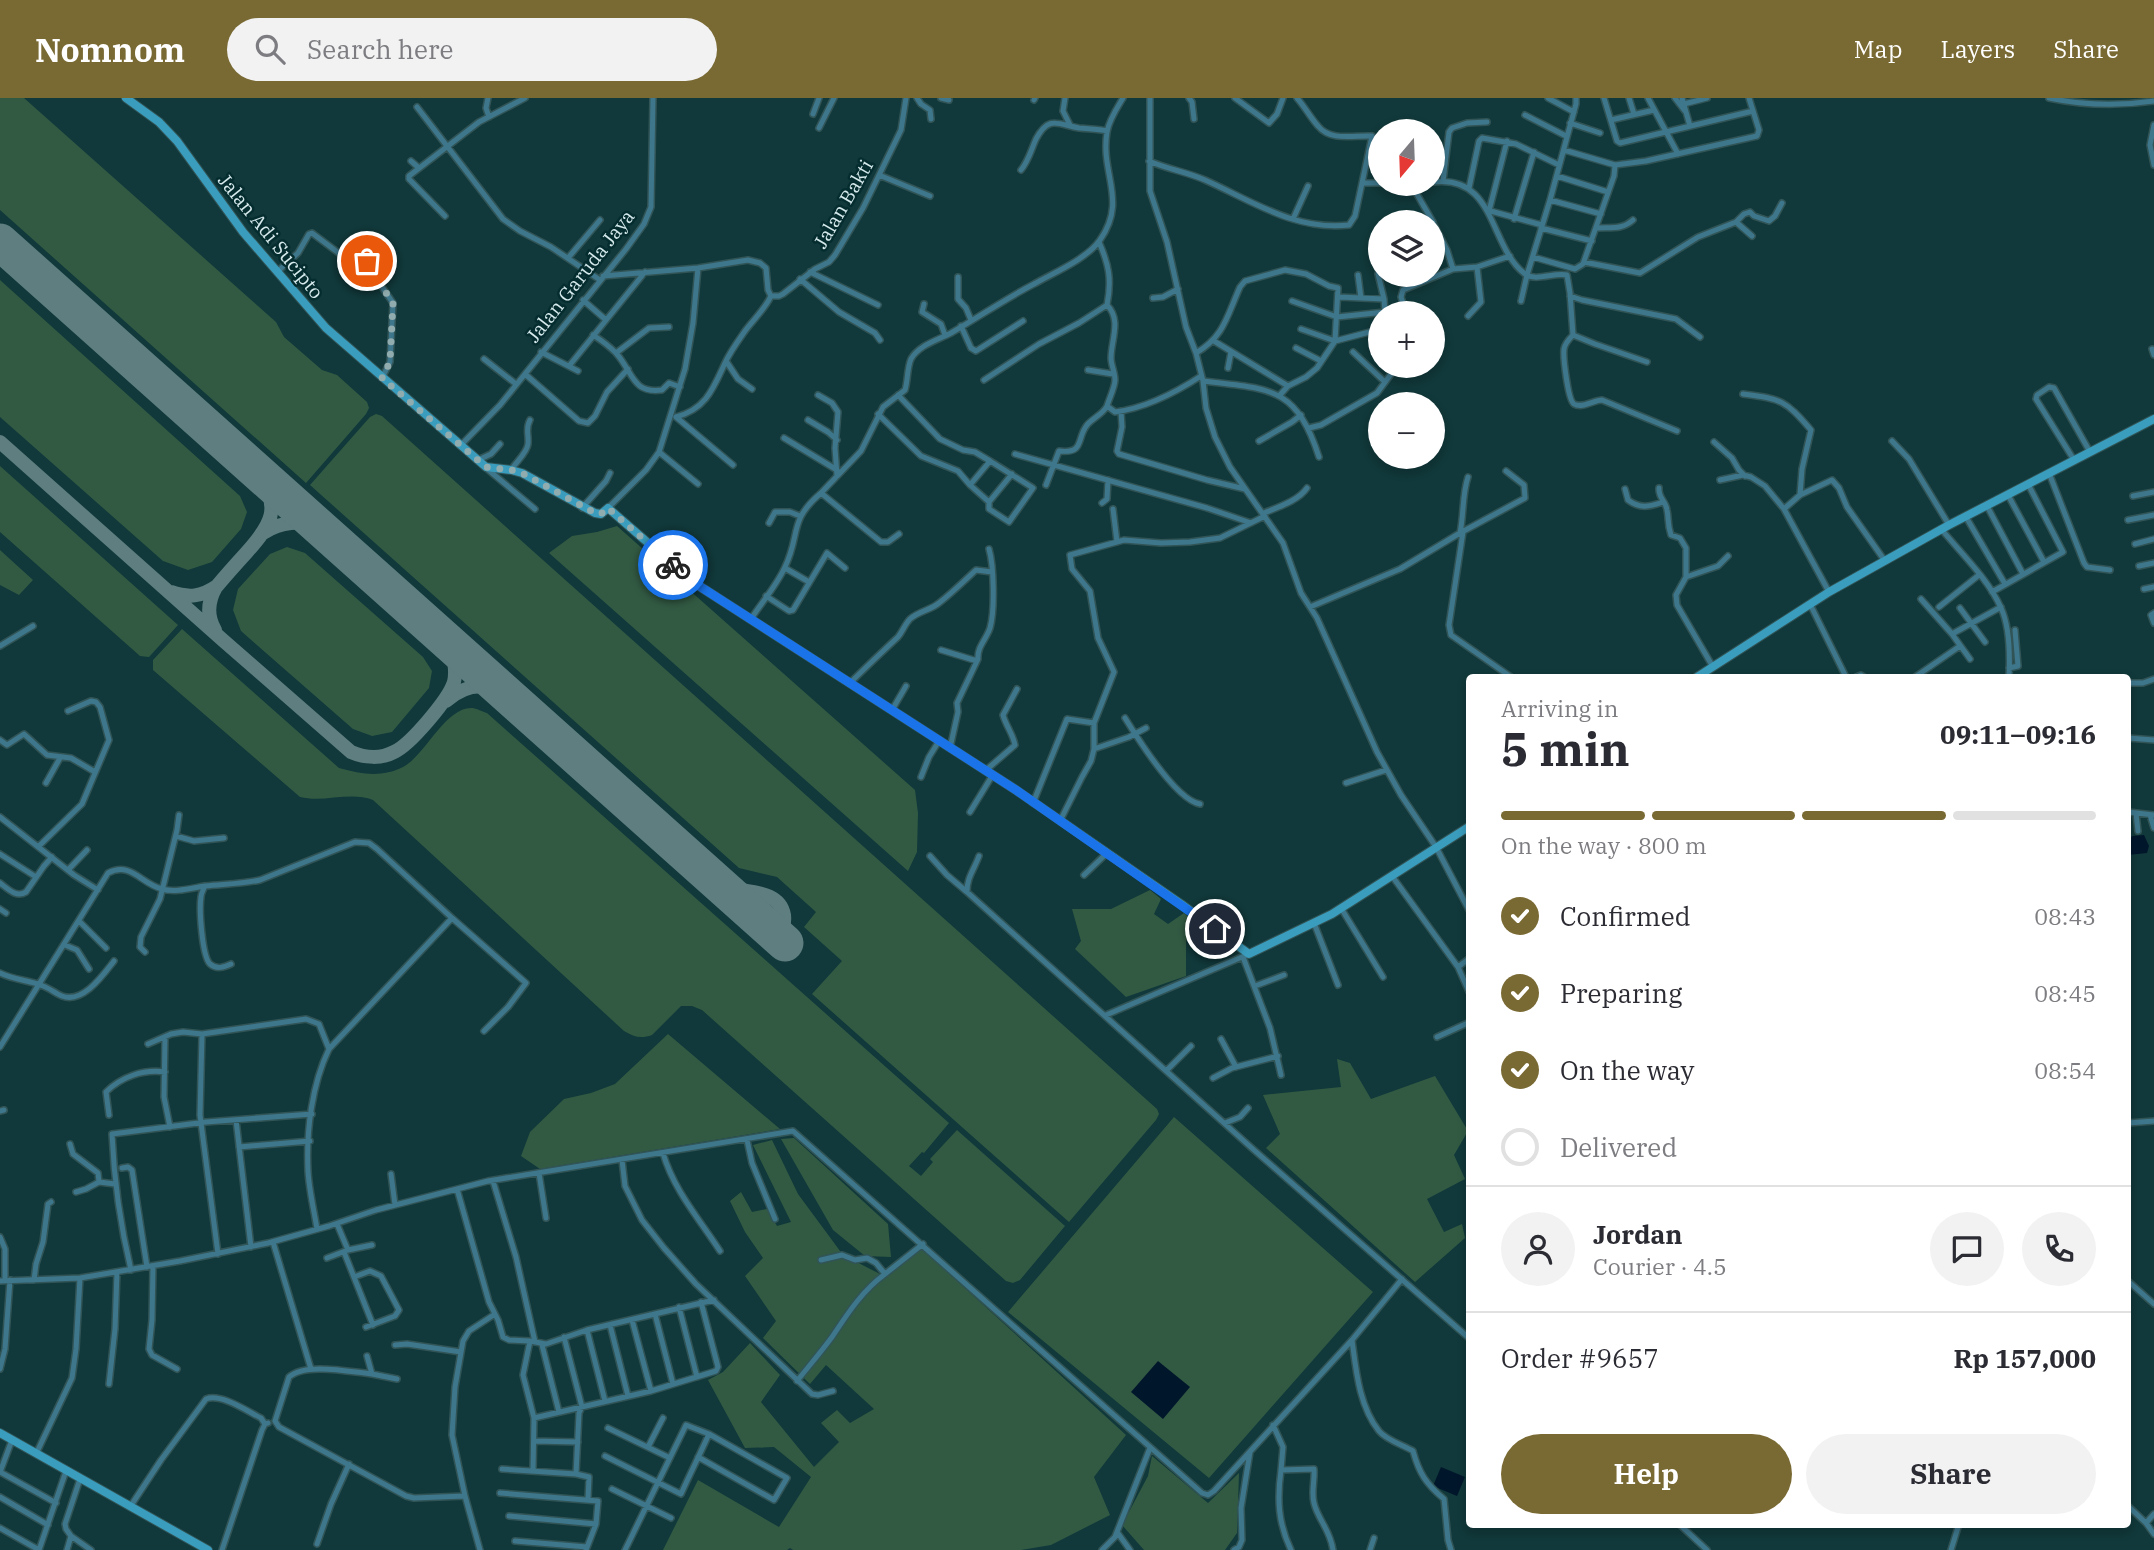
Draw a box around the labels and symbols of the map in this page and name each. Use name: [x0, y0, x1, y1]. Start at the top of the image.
north arrow: [1368, 119, 1446, 196]
street label: Jalan Bakti: [808, 155, 878, 253]
street label: Jalan Adi Sucipto: [213, 169, 329, 303]
street label: Jalan Garuda Jaya: [521, 205, 639, 347]
pin: [337, 231, 397, 291]
courier: [638, 530, 708, 600]
pin: [1185, 899, 1245, 959]

